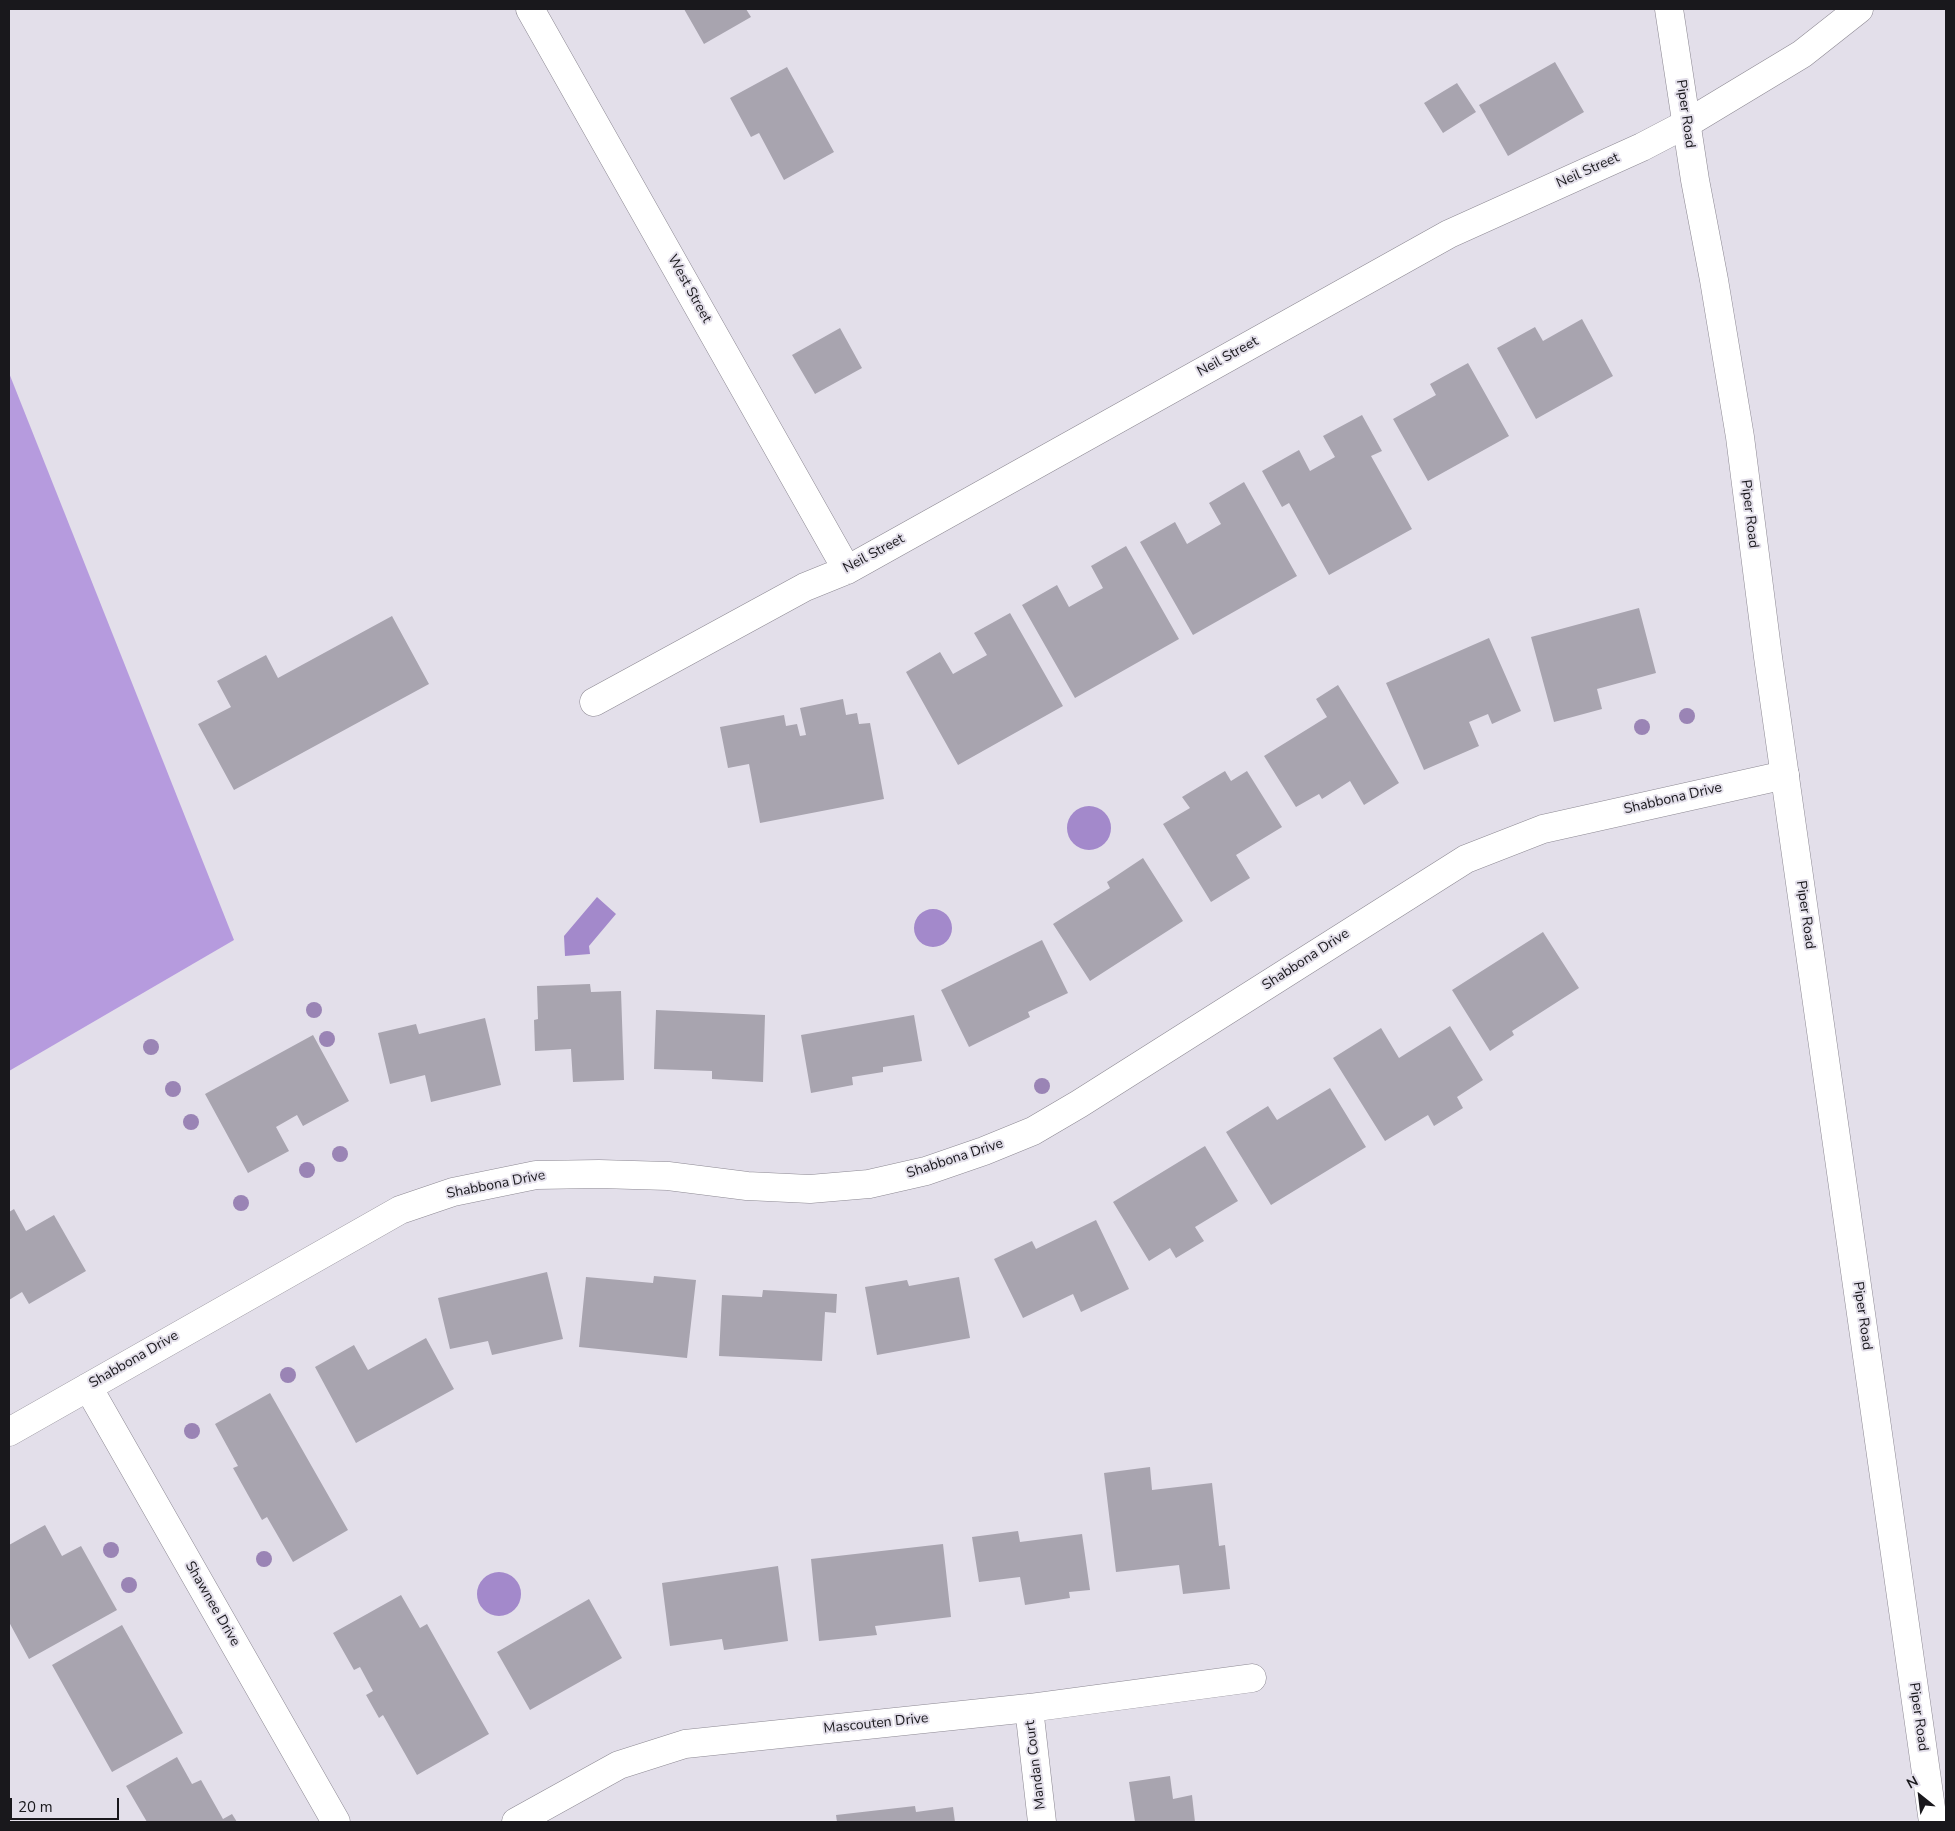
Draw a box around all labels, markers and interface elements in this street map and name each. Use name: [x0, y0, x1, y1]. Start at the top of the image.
street label: Piper Road: [1672, 79, 1698, 149]
street label: Neil Street: [1554, 150, 1622, 192]
street label: West Street: [663, 252, 715, 326]
street label: Neil Street: [1195, 333, 1261, 381]
street label: Piper Road: [1736, 479, 1762, 549]
street label: Neil Street: [840, 531, 908, 577]
street label: Shabbona Drive: [1622, 780, 1724, 818]
street label: Piper Road: [1792, 880, 1818, 950]
street label: Shabbona Drive: [1259, 926, 1353, 994]
street label: Shabbona Drive: [905, 1136, 1005, 1182]
street label: Shabbona Drive: [445, 1167, 547, 1203]
street label: Piper Road: [1849, 1281, 1875, 1351]
street label: Shabbona Drive: [86, 1328, 182, 1392]
street label: Shawnee Drive: [181, 1559, 243, 1649]
street label: Piper Road: [1905, 1682, 1931, 1752]
street label: Mascouten Drive: [823, 1710, 929, 1738]
street label: Mandan Court: [1022, 1720, 1050, 1810]
north arrow: [1895, 1771, 1945, 1821]
text: N: [1903, 1772, 1922, 1793]
scale bar: [12, 1788, 121, 1820]
text: 20 m: [18, 1797, 53, 1817]

